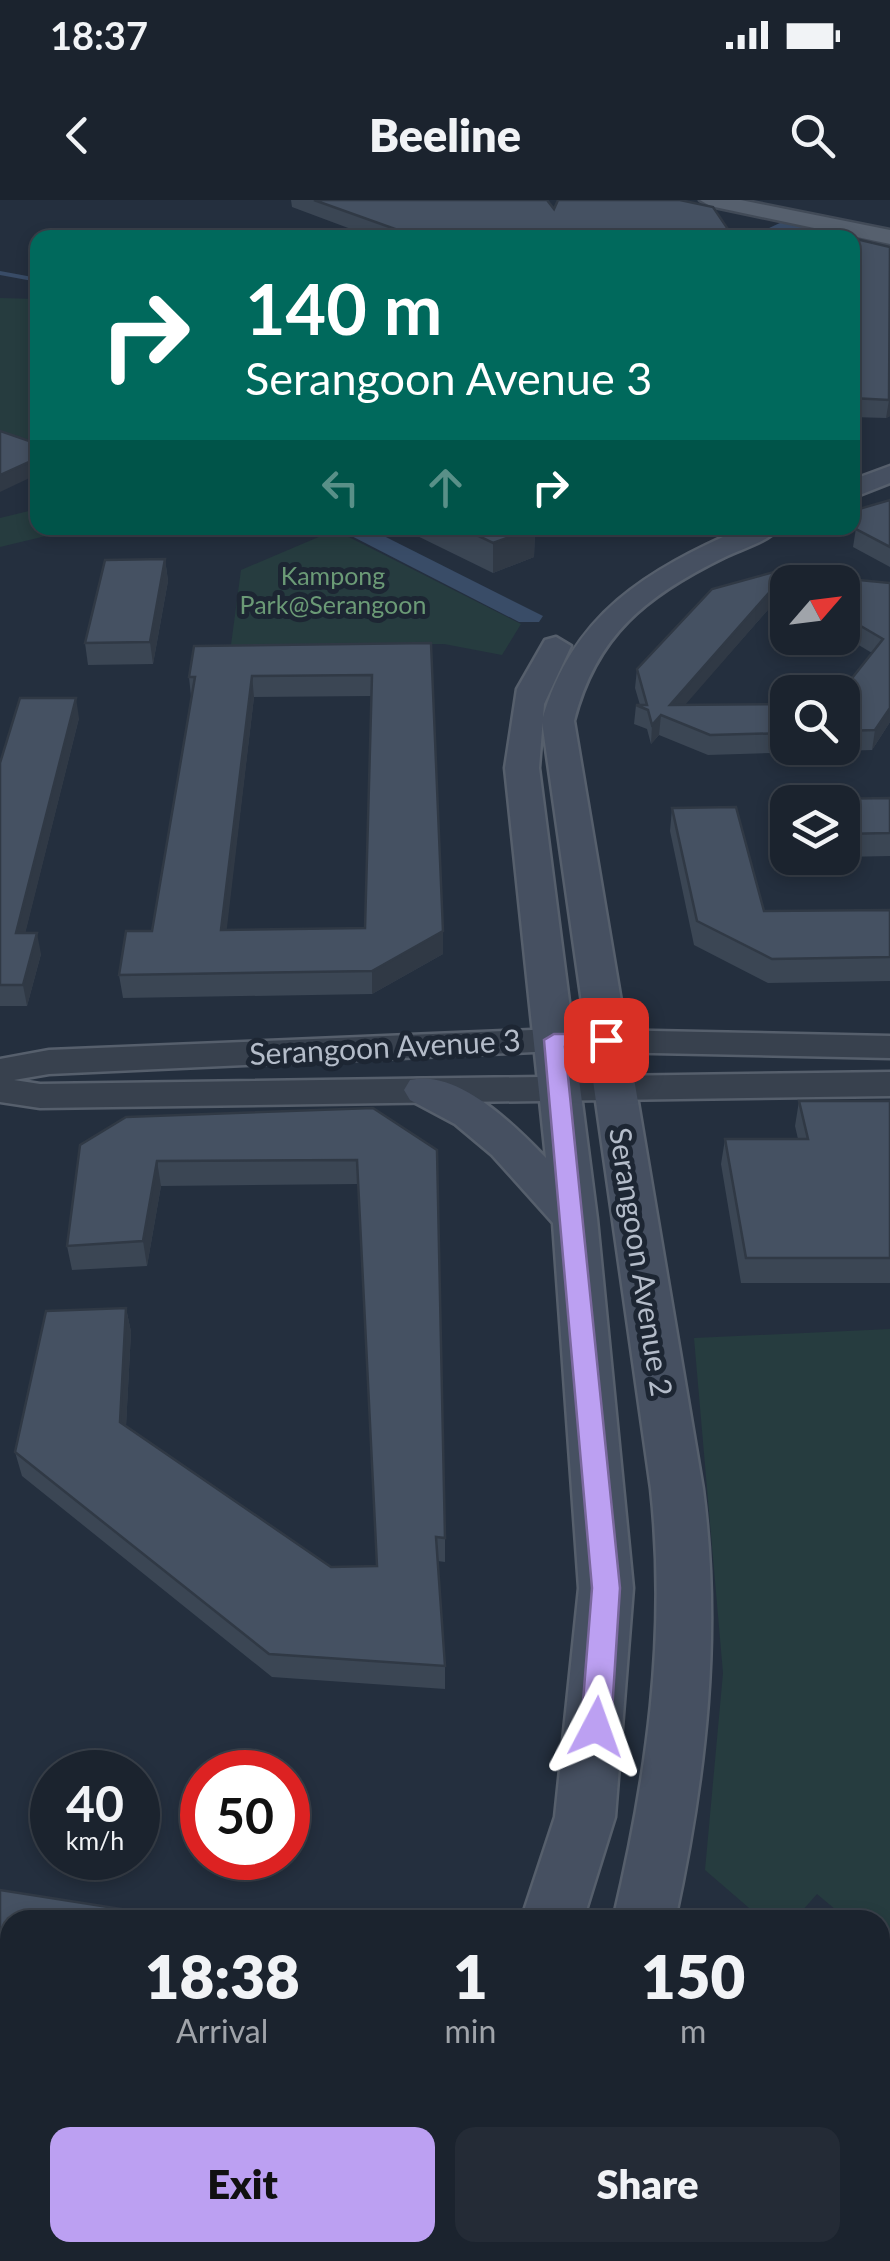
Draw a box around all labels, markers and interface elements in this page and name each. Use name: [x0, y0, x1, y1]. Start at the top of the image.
text: 18:37: [50, 12, 148, 58]
icon: back: [50, 108, 105, 163]
text: Beeline: [369, 108, 521, 162]
icon: search: [785, 108, 840, 163]
text: 140 m: [245, 266, 442, 350]
icon: right: [80, 270, 210, 400]
text: Serangoon Avenue 3: [245, 351, 652, 405]
icon: left: [313, 460, 368, 515]
icon: ahead: [418, 460, 473, 515]
icon: right: [523, 460, 578, 515]
park label: Kampong Park@Serangoon: [240, 560, 426, 619]
north arrow: [770, 565, 860, 655]
map controls: [770, 565, 860, 875]
button: search: [770, 675, 860, 765]
button: layers: [770, 785, 860, 875]
pin: [564, 998, 649, 1083]
icon: arrive: [579, 1013, 634, 1068]
street label: Serangoon Avenue 3: [248, 1021, 521, 1071]
street label: Serangoon Avenue 2: [603, 1125, 681, 1399]
position arrow: [544, 1675, 648, 1779]
speed limit sign: 50: [180, 1750, 310, 1880]
text: 40: [66, 1773, 124, 1833]
text: km/h: [66, 1825, 124, 1855]
text: 18:38: [145, 1940, 300, 2012]
text: 1: [453, 1940, 488, 2012]
text: 150: [641, 1940, 745, 2012]
text: Arrival: [176, 2011, 268, 2050]
text: min: [444, 2011, 496, 2050]
text: m: [680, 2011, 706, 2050]
button: Exit: [50, 2127, 435, 2242]
button: Share: [455, 2127, 840, 2242]

